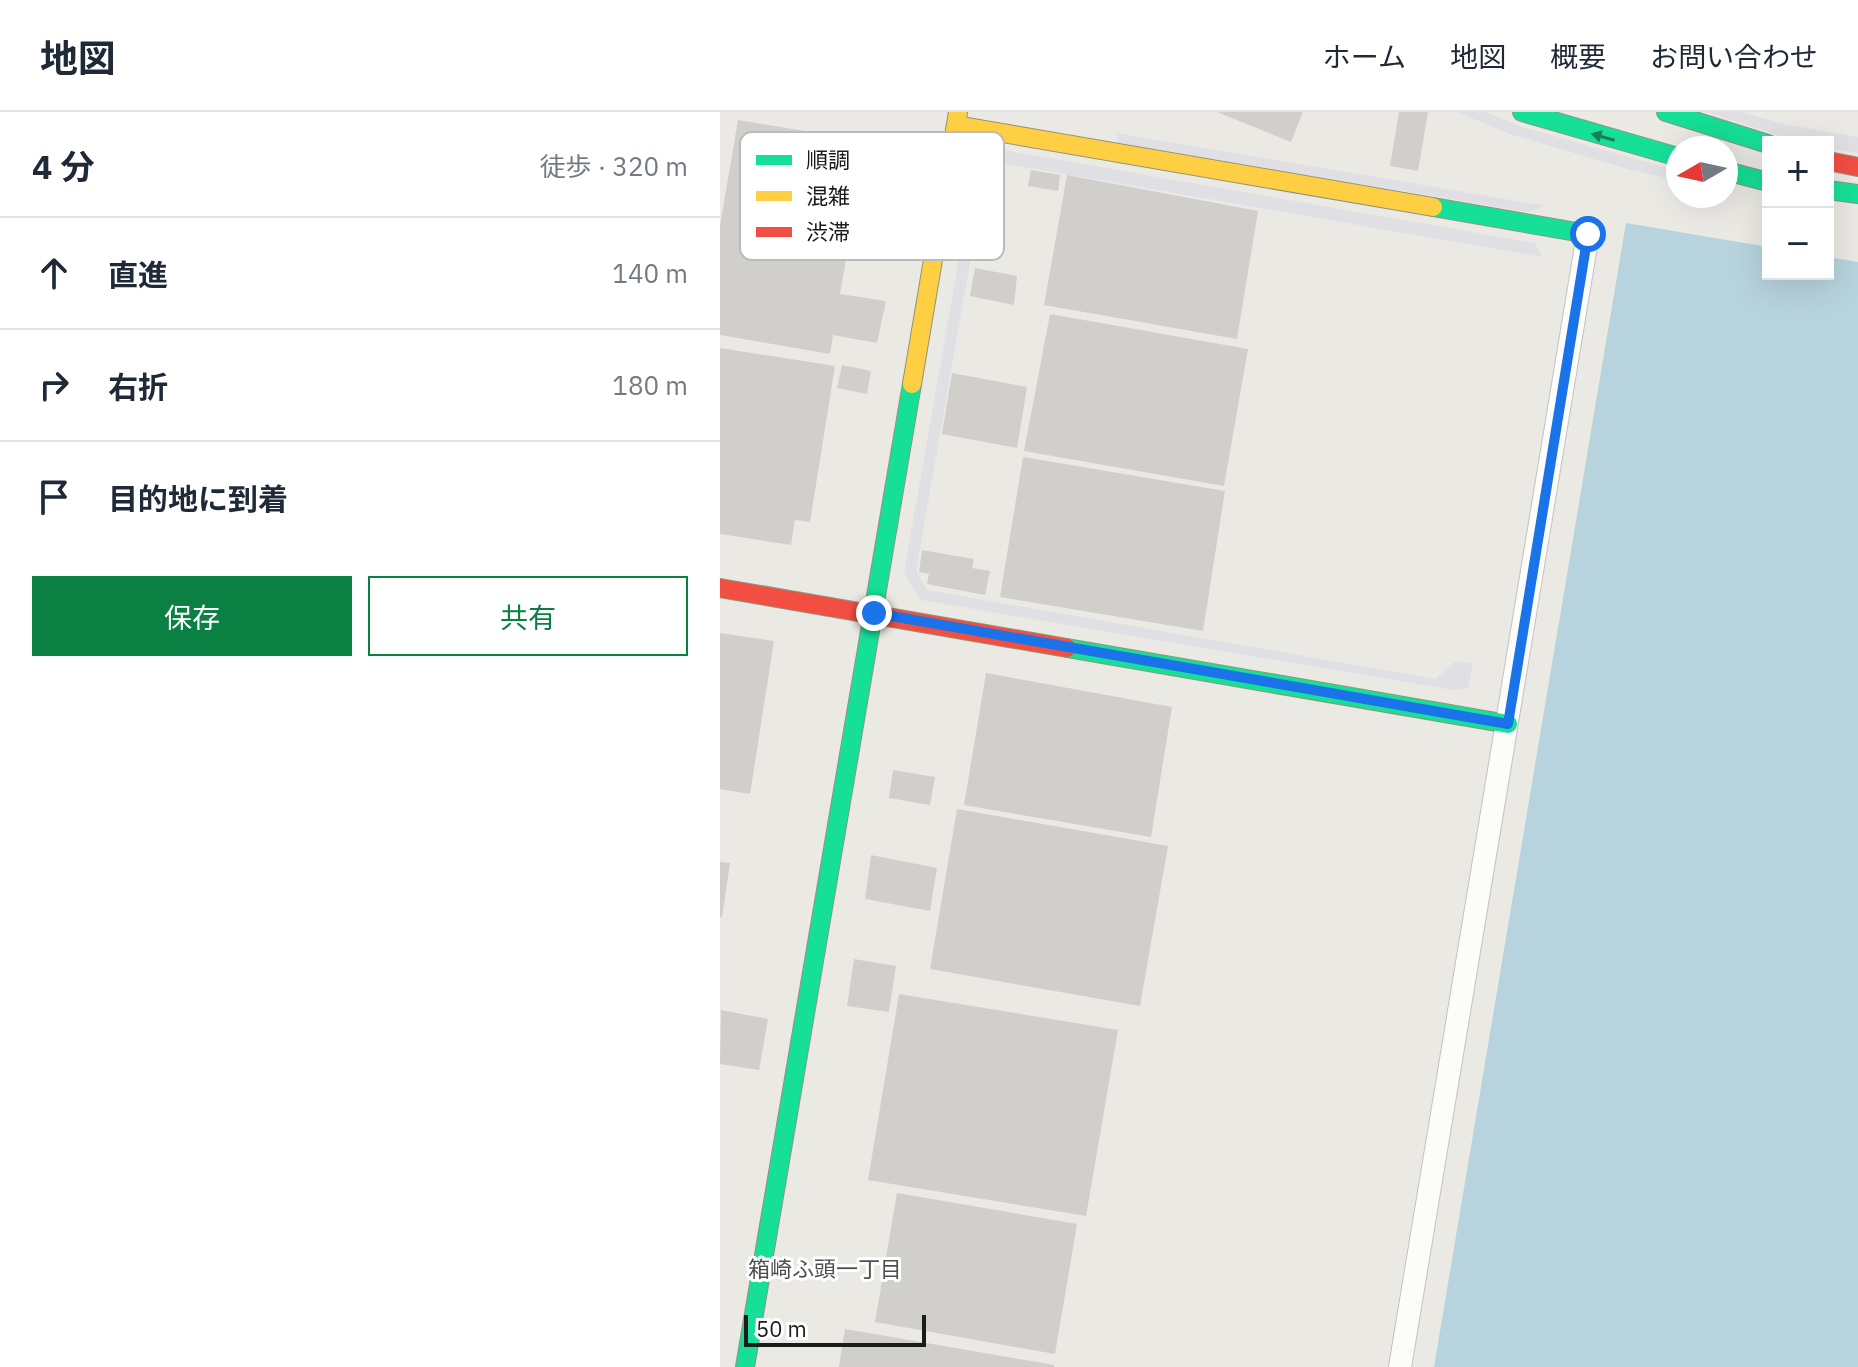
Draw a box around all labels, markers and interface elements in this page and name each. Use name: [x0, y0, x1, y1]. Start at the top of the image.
text: 地図: [40, 33, 116, 82]
text: ホーム: [1323, 38, 1406, 75]
text: 地図: [1450, 38, 1506, 75]
text: 概要: [1550, 38, 1606, 75]
text: お問い合わせ: [1650, 38, 1818, 75]
one-way arrow: [1590, 130, 1615, 142]
legend: [740, 132, 1004, 260]
north arrow: [1666, 136, 1738, 208]
map controls: [1762, 136, 1834, 280]
button: +: [1762, 136, 1834, 208]
text: 4 分: [32, 144, 94, 188]
text: 順調: [806, 145, 850, 174]
text: 徒歩 · 320 m: [540, 149, 688, 183]
text: 混雑: [806, 181, 850, 210]
button: −: [1762, 208, 1834, 280]
route start: [1570, 216, 1606, 252]
text: 渋滞: [806, 217, 850, 246]
icon: ahead: [32, 251, 76, 295]
text: 直進: [108, 255, 168, 294]
text: 140 m: [612, 256, 688, 290]
icon: right: [32, 363, 76, 407]
text: 右折: [108, 367, 168, 406]
text: 180 m: [612, 368, 688, 402]
icon: arrive: [32, 475, 76, 519]
text: 目的地に到着: [108, 479, 288, 518]
button: 保存: [32, 576, 352, 656]
button: 共有: [368, 576, 688, 656]
route end: [856, 595, 892, 631]
district label: 箱崎ふ頭一丁目: [748, 1254, 902, 1283]
scale bar: [744, 1311, 926, 1347]
text: 50 m: [756, 1314, 807, 1343]

